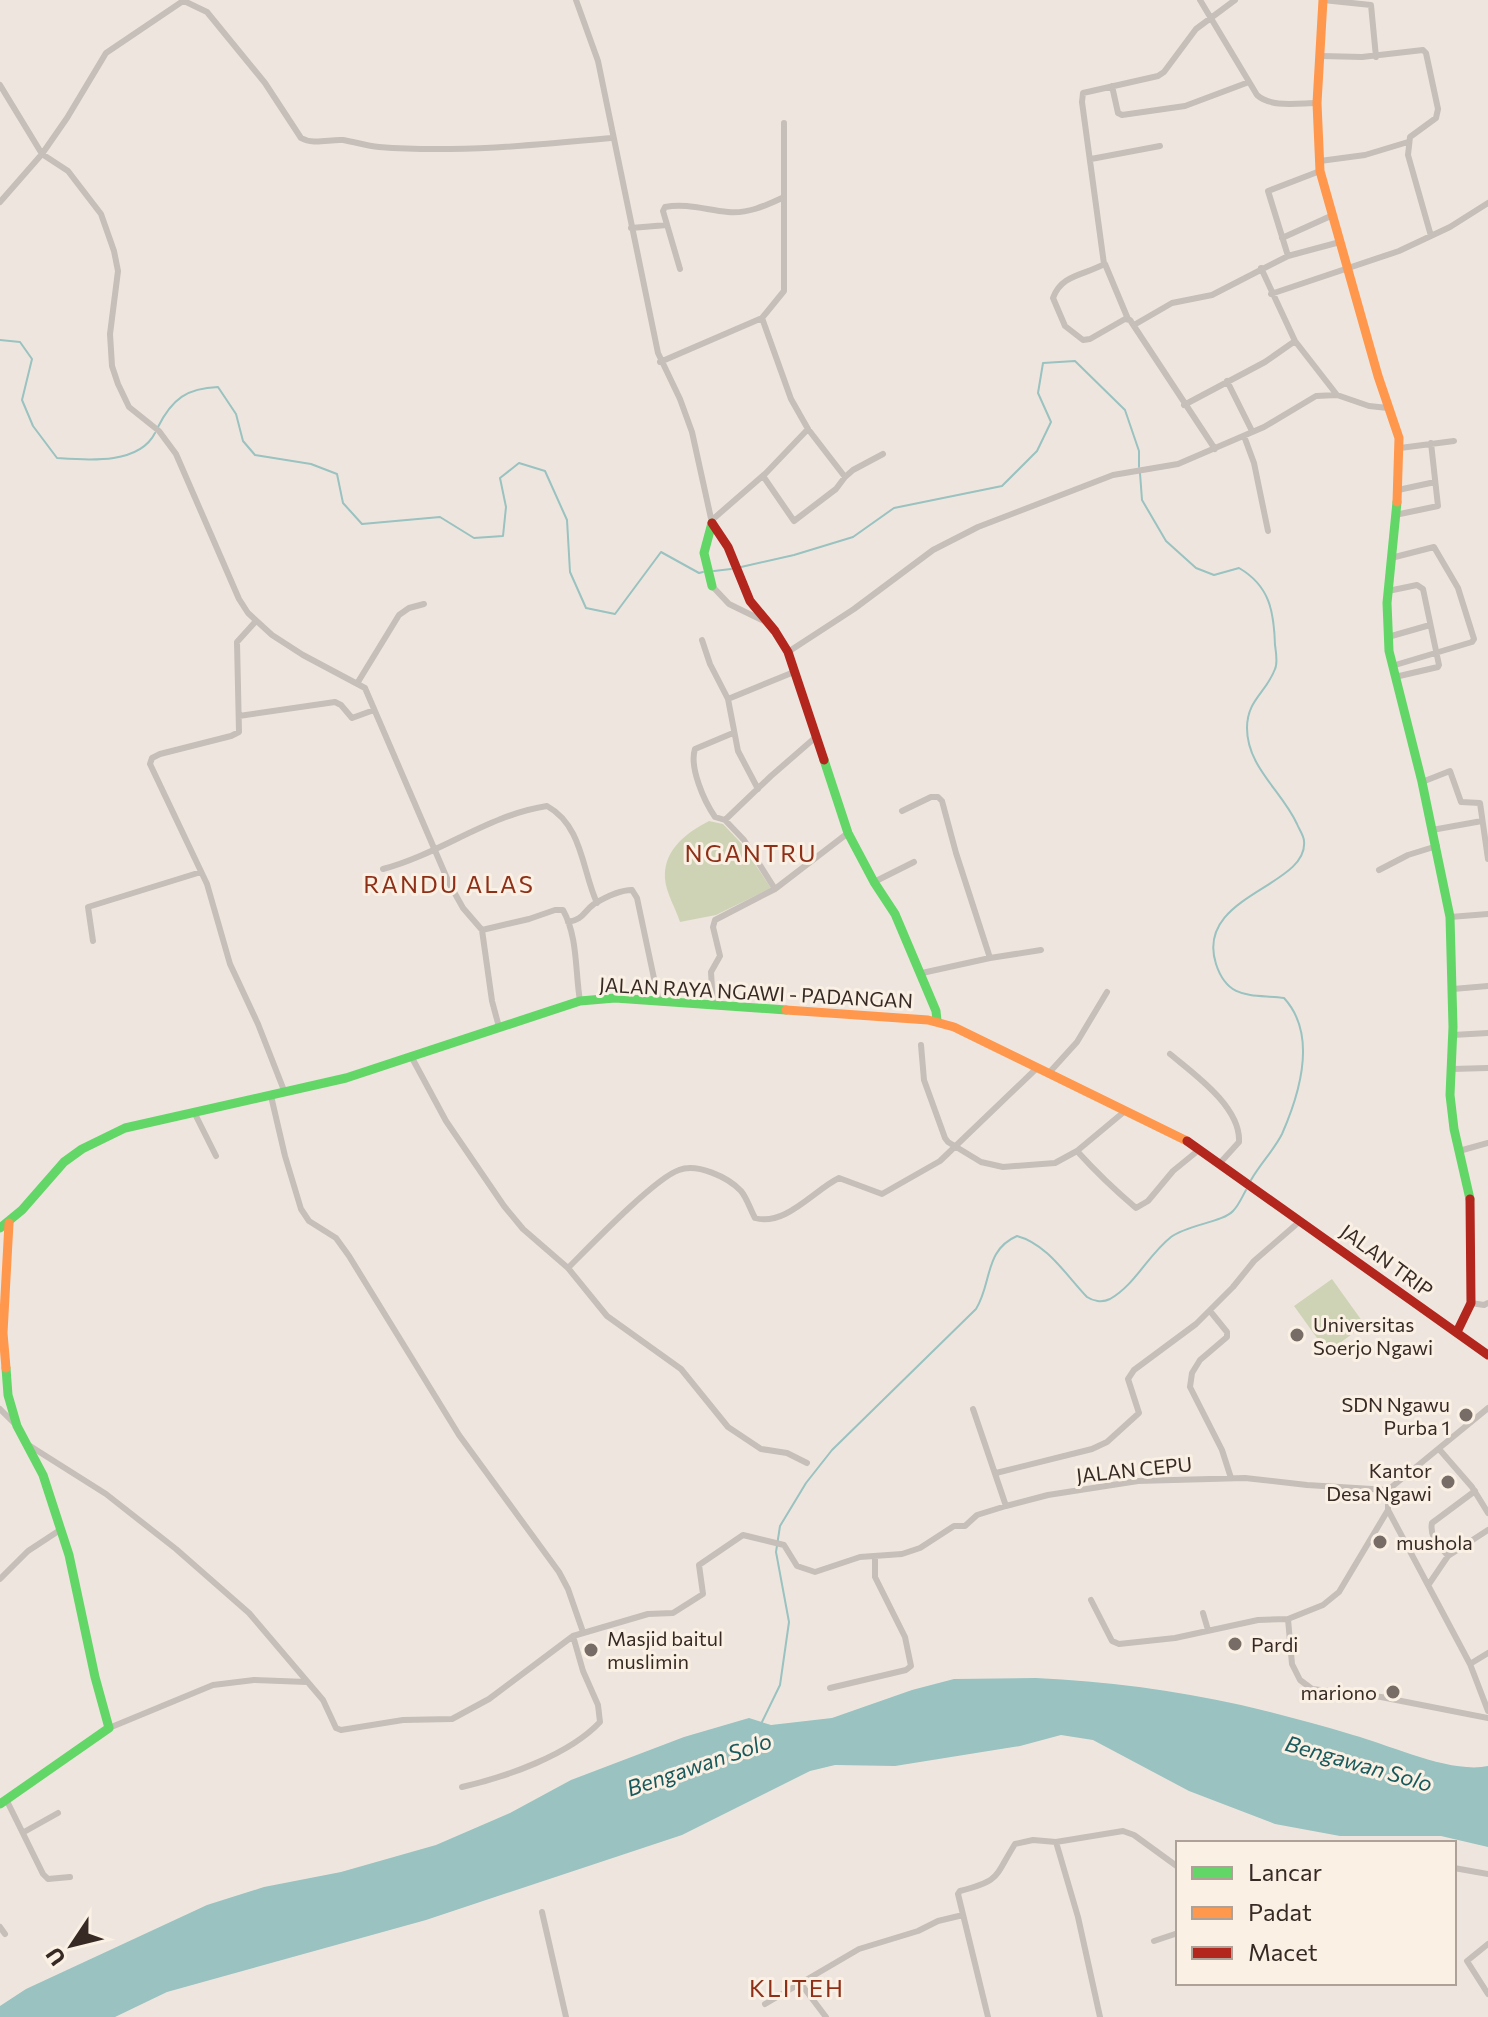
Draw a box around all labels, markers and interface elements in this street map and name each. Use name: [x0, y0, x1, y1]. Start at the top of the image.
district label: NGANTRU: [685, 838, 817, 867]
district label: RANDU ALAS: [363, 869, 535, 898]
street label: JALAN RAYA NGAWI - PADANGAN: [599, 972, 913, 1012]
street label: JALAN TRIP: [1336, 1219, 1438, 1301]
place label: Universitas Soerjo Ngawi: [1313, 1312, 1433, 1359]
marker: Universitas Soerjo Ngawi: [1288, 1326, 1306, 1344]
place label: SDN Ngawu Purba 1: [1341, 1392, 1450, 1439]
marker: SDN Ngawu Purba 1: [1457, 1406, 1475, 1424]
street label: JALAN CEPU: [1075, 1451, 1193, 1487]
place label: Kantor Desa Ngawi: [1326, 1458, 1432, 1505]
marker: Kantor Desa Ngawi: [1439, 1473, 1457, 1491]
place label: mushola: [1396, 1530, 1473, 1554]
marker: mushola: [1371, 1533, 1389, 1551]
place label: Masjid baitul muslimin: [607, 1626, 723, 1673]
place label: Pardi: [1251, 1632, 1298, 1656]
marker: Pardi: [1226, 1635, 1244, 1653]
marker: Masjid baitul muslimin: [582, 1641, 600, 1659]
place label: mariono: [1301, 1680, 1377, 1704]
marker: mariono: [1384, 1683, 1402, 1701]
water label: Bengawan Solo: [623, 1727, 775, 1801]
water label: Bengawan Solo: [1282, 1729, 1436, 1797]
legend: [1176, 1841, 1456, 1985]
text: Lancar: [1248, 1857, 1322, 1886]
text: Padat: [1248, 1897, 1312, 1926]
north arrow: [32, 1905, 112, 1985]
text: Macet: [1248, 1937, 1318, 1966]
text: U: [40, 1942, 71, 1971]
district label: KLITEH: [749, 1973, 845, 2002]

